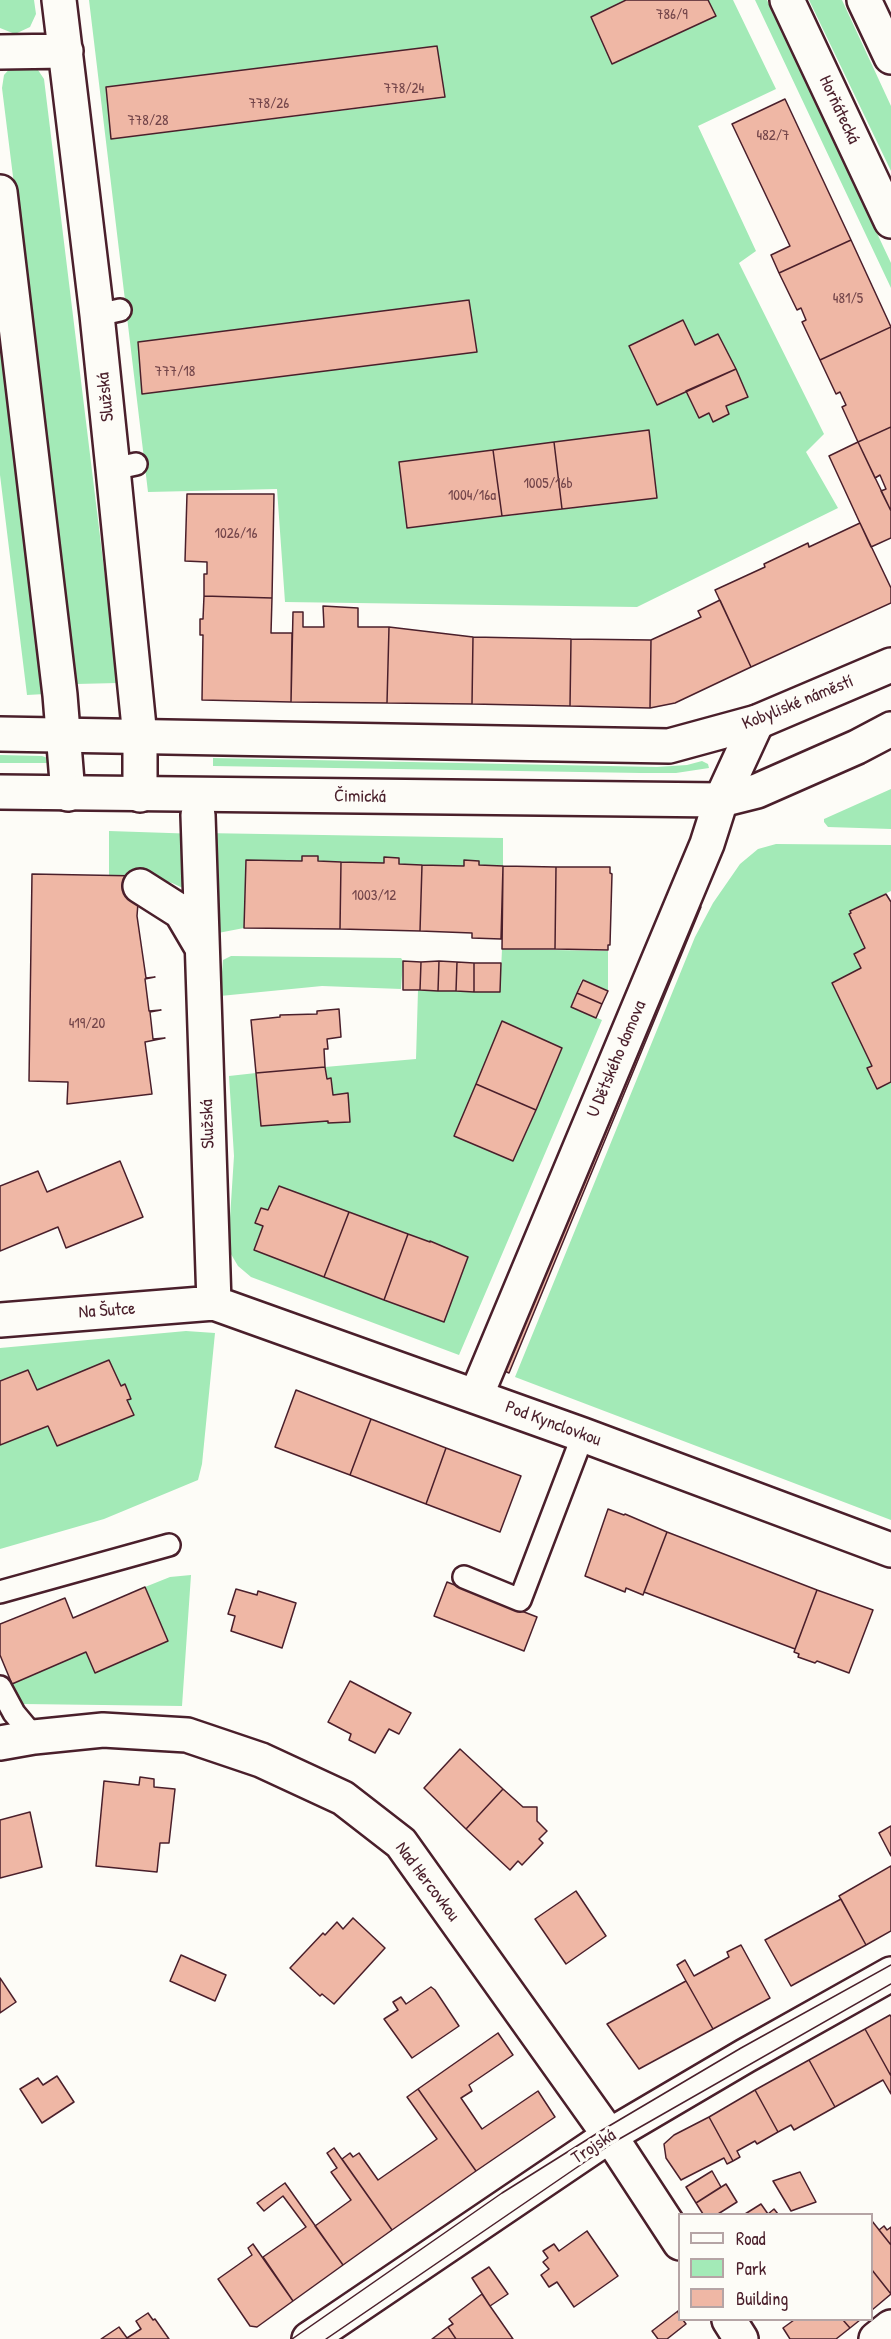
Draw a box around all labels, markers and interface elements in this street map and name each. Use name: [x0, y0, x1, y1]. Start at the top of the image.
house number: 786/9: [656, 6, 688, 24]
street label: Horňátecká: [814, 73, 864, 147]
house number: 778/24: [384, 80, 424, 98]
house number: 778/26: [249, 95, 289, 113]
house number: 778/28: [127, 112, 169, 130]
house number: 482/7: [757, 127, 789, 145]
house number: 481/5: [833, 290, 863, 308]
house number: 777/18: [155, 363, 195, 381]
street label: Služská: [93, 371, 119, 423]
house number: 1005/16b: [523, 475, 573, 493]
house number: 1004/16a: [448, 487, 496, 505]
house number: 1026/16: [215, 525, 257, 543]
street label: Kobyliské náměstí: [739, 671, 857, 735]
street label: Čimická: [334, 786, 386, 808]
house number: 1003/12: [352, 887, 396, 905]
street label: U Dětského domova: [583, 997, 651, 1121]
house number: 419/20: [69, 1015, 105, 1033]
street label: Služská: [196, 1099, 220, 1149]
street label: Na Šutce: [78, 1298, 136, 1324]
street label: Pod Kynclovkou: [502, 1397, 604, 1451]
street label: Nad Hercovkou: [390, 1838, 464, 1926]
street label: Trojská: [568, 2125, 620, 2169]
legend: [678, 2213, 873, 2321]
text: Road: [736, 2226, 766, 2251]
text: Park: [736, 2256, 766, 2281]
text: Building: [736, 2286, 788, 2311]

